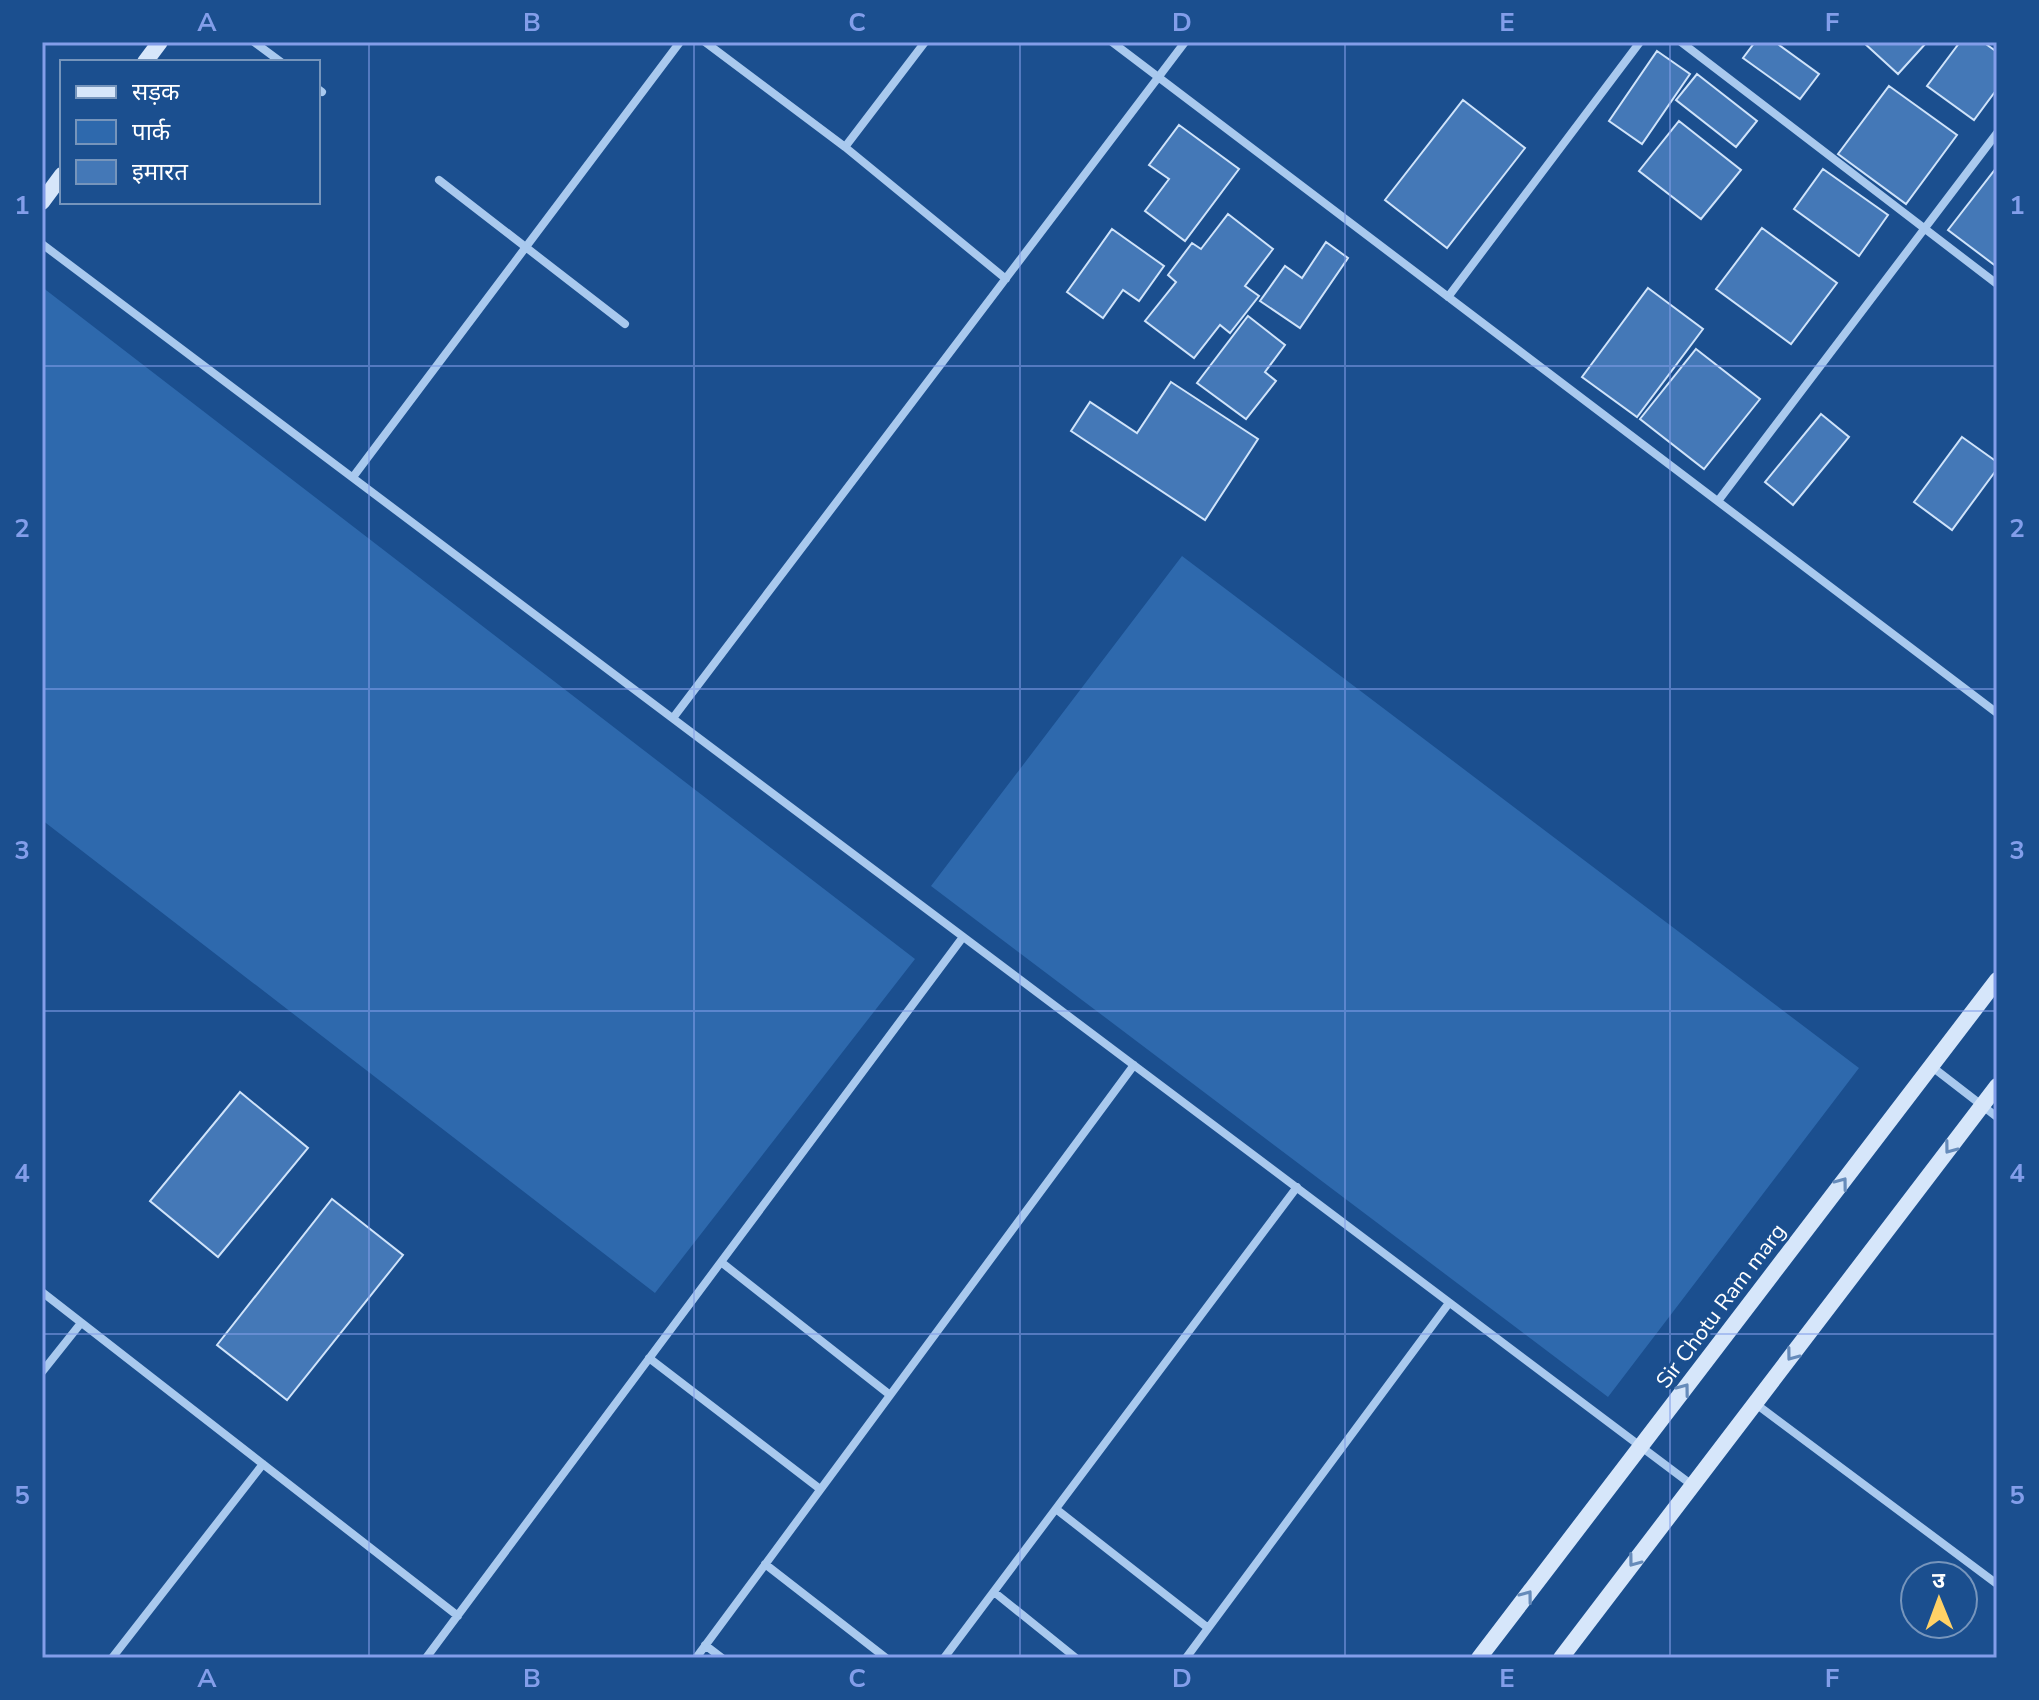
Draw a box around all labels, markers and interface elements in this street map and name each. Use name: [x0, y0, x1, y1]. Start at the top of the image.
text: A: [197, 5, 217, 40]
text: B: [523, 5, 541, 40]
text: C: [848, 5, 866, 40]
text: D: [1172, 5, 1192, 40]
text: E: [1499, 5, 1515, 40]
text: F: [1825, 5, 1839, 40]
legend: [60, 60, 320, 204]
text: सड़क: [132, 76, 180, 108]
text: पार्क: [132, 116, 171, 148]
text: इमारत: [132, 156, 189, 188]
text: 1: [14, 188, 30, 223]
text: 1: [2009, 188, 2025, 223]
text: 2: [14, 511, 30, 546]
text: 2: [2009, 511, 2025, 546]
text: 3: [14, 833, 30, 868]
text: 3: [2009, 833, 2025, 868]
one-way arrow: [1945, 1139, 1959, 1154]
text: 4: [14, 1156, 30, 1191]
text: 4: [2009, 1156, 2025, 1191]
one-way arrow: [1833, 1177, 1847, 1192]
street label: Sir Chotu Ram marg: [1649, 1217, 1793, 1395]
one-way arrow: [1788, 1346, 1802, 1360]
one-way arrow: [1675, 1383, 1689, 1398]
text: 5: [14, 1478, 30, 1513]
text: 5: [2009, 1478, 2025, 1513]
one-way arrow: [1630, 1552, 1644, 1567]
north arrow: [1899, 1560, 1979, 1640]
text: उ: [1932, 1566, 1946, 1596]
one-way arrow: [1517, 1590, 1531, 1605]
text: A: [197, 1661, 217, 1696]
text: B: [523, 1661, 541, 1696]
text: C: [848, 1661, 866, 1696]
text: D: [1172, 1661, 1192, 1696]
text: E: [1499, 1661, 1515, 1696]
text: F: [1825, 1661, 1839, 1696]

